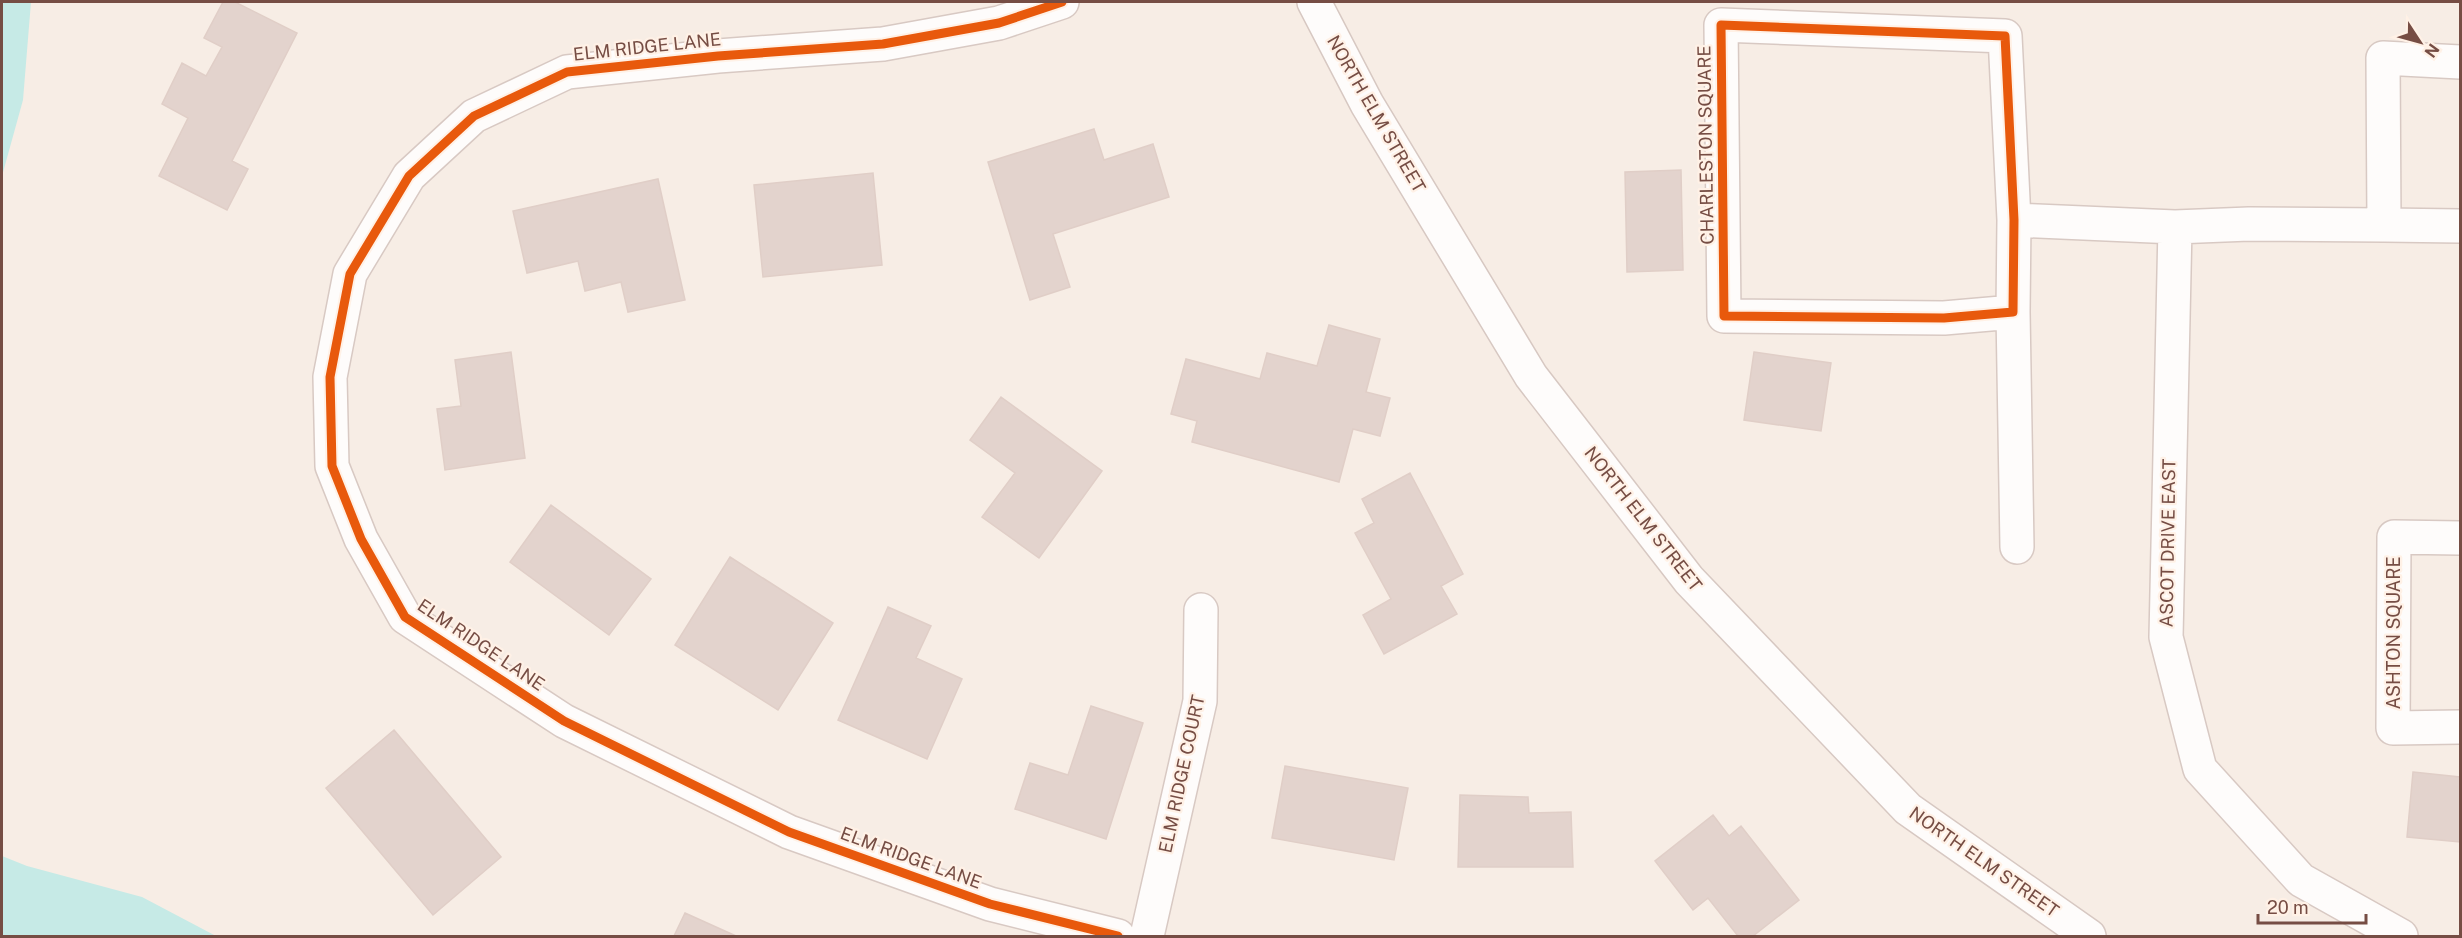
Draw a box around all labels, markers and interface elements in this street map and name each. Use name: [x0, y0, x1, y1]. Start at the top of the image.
north arrow: [2390, 12, 2450, 72]
street label: ELM RIDGE LANE: [572, 28, 722, 65]
street label: NORTH ELM STREET: [1323, 32, 1430, 196]
text: N: [2420, 40, 2443, 61]
street label: CHARLESTON SQUARE: [1693, 45, 1718, 245]
street label: NORTH ELM STREET: [1580, 442, 1707, 595]
street label: ASCOT DRIVE EAST: [2156, 458, 2179, 627]
street label: ASHTON SQUARE: [2383, 556, 2404, 710]
street label: ELM RIDGE LANE: [414, 594, 549, 695]
street label: ELM RIDGE COURT: [1154, 693, 1209, 855]
street label: NORTH ELM STREET: [1905, 802, 2063, 921]
street label: ELM RIDGE LANE: [838, 822, 985, 893]
scale bar: [2258, 887, 2366, 925]
text: 20 m: [2267, 897, 2309, 918]

